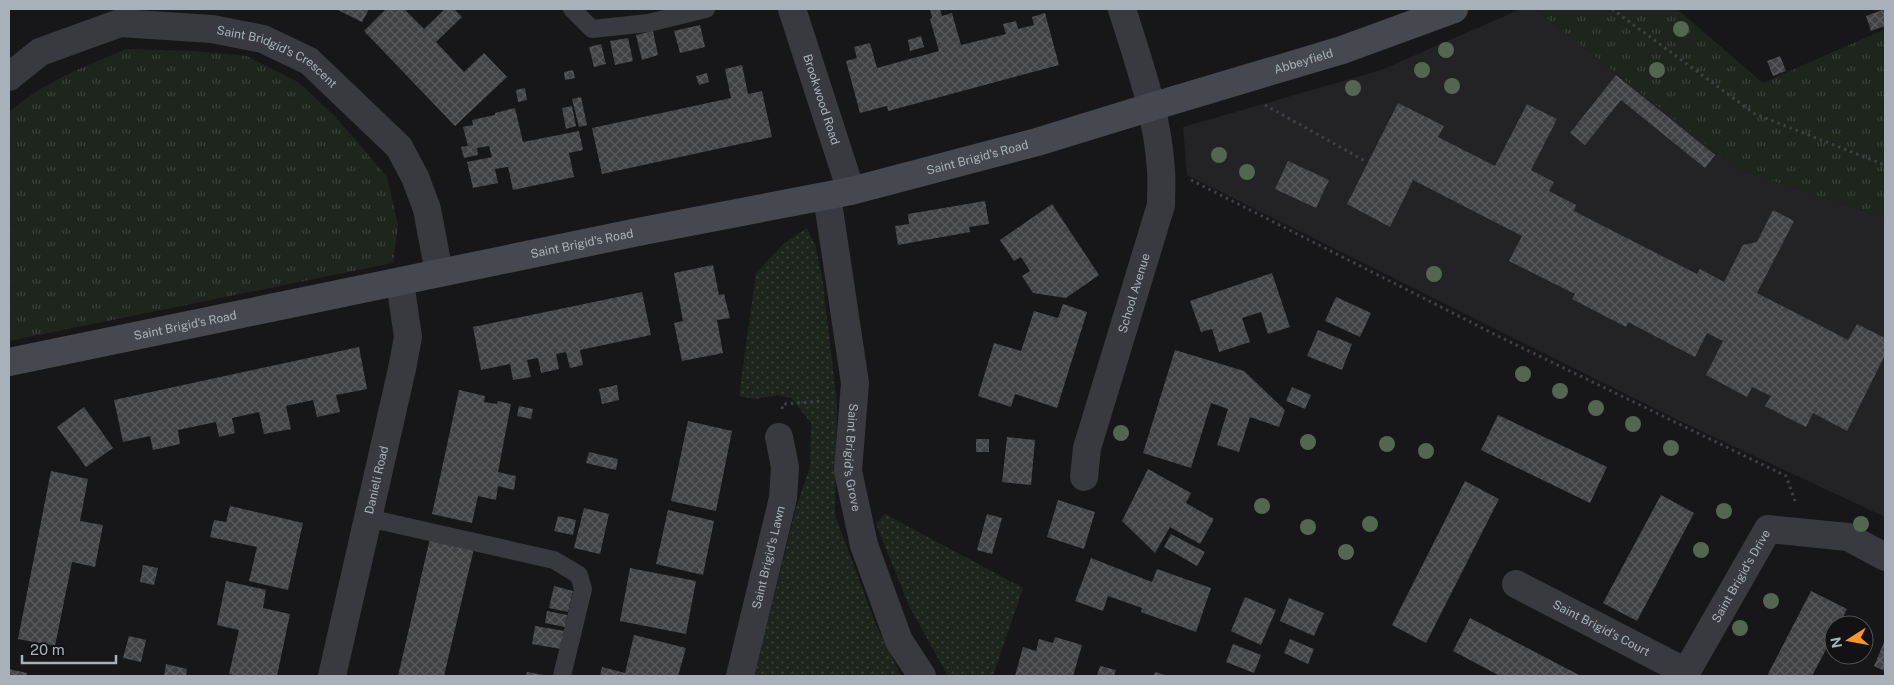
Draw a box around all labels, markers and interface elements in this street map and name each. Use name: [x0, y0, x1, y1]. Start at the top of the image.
street label: Saint Bridgid's Crescent: [216, 23, 340, 91]
street label: Abbeyfield: [1272, 46, 1335, 77]
street label: Brookwood Road: [800, 52, 843, 146]
street label: Saint Brigid's Road: [925, 138, 1030, 178]
street label: Saint Brigid's Road: [529, 226, 635, 261]
street label: School Avenue: [1115, 251, 1153, 335]
street label: Saint Brigid's Road: [133, 308, 238, 343]
street label: Saint Brigid's Grove: [841, 403, 864, 513]
street label: Danieli Road: [362, 445, 391, 516]
street label: Saint Brigid's Lawn: [749, 504, 788, 610]
street label: Saint Brigid's Drive: [1709, 527, 1773, 625]
street label: Saint Brigid's Court: [1550, 597, 1653, 659]
north arrow: [1824, 615, 1874, 665]
scale bar: [22, 632, 116, 664]
text: N: [1827, 636, 1845, 649]
text: 20 m: [30, 641, 65, 658]

